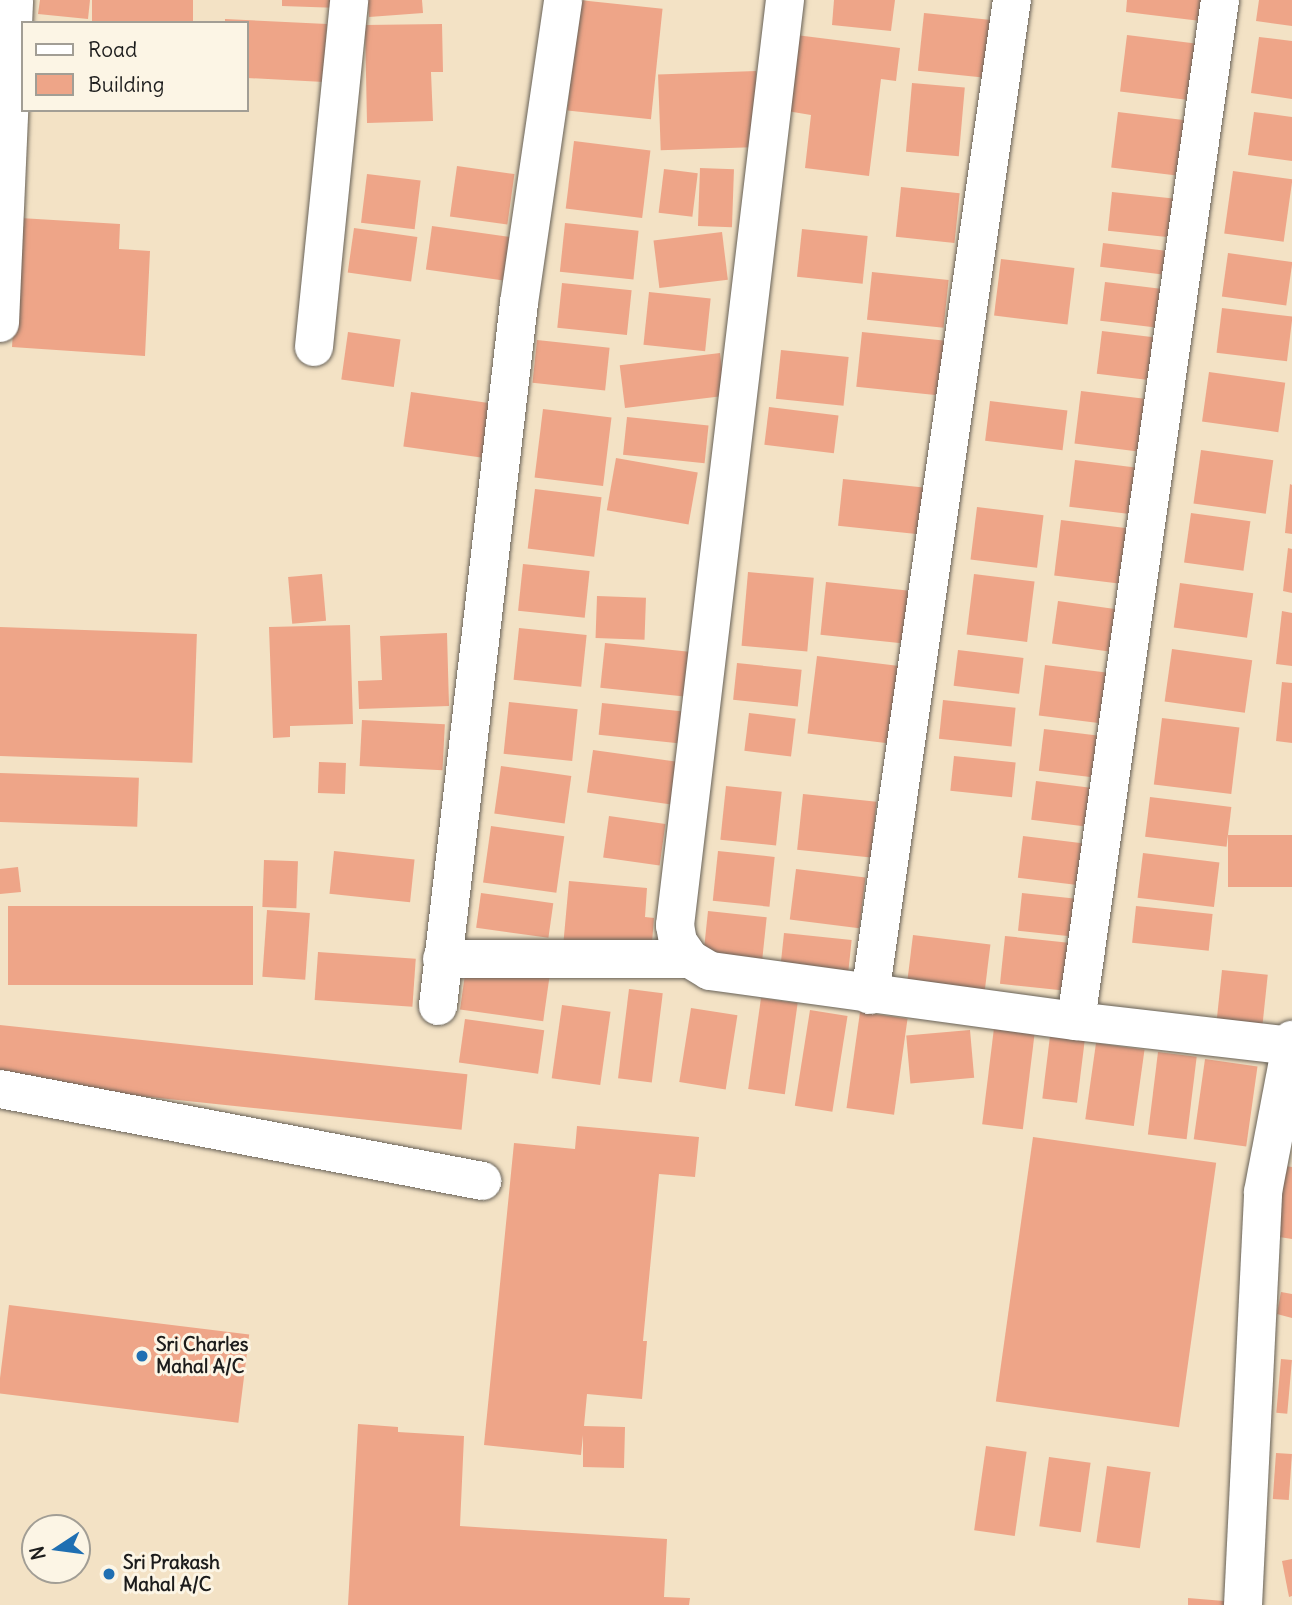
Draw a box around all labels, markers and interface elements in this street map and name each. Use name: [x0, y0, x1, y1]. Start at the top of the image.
legend: [21, 21, 248, 112]
text: Road: [88, 36, 137, 63]
text: Building: [88, 71, 164, 98]
place label: Sri Charles Mahal A/C: [156, 1334, 248, 1378]
marker: Sri Charles Mahal A/C: [134, 1348, 150, 1364]
north arrow: [21, 1514, 91, 1584]
text: N: [24, 1544, 51, 1562]
place label: Sri Prakash Mahal A/C: [123, 1552, 220, 1596]
marker: Sri Prakash Mahal A/C: [101, 1566, 117, 1582]

